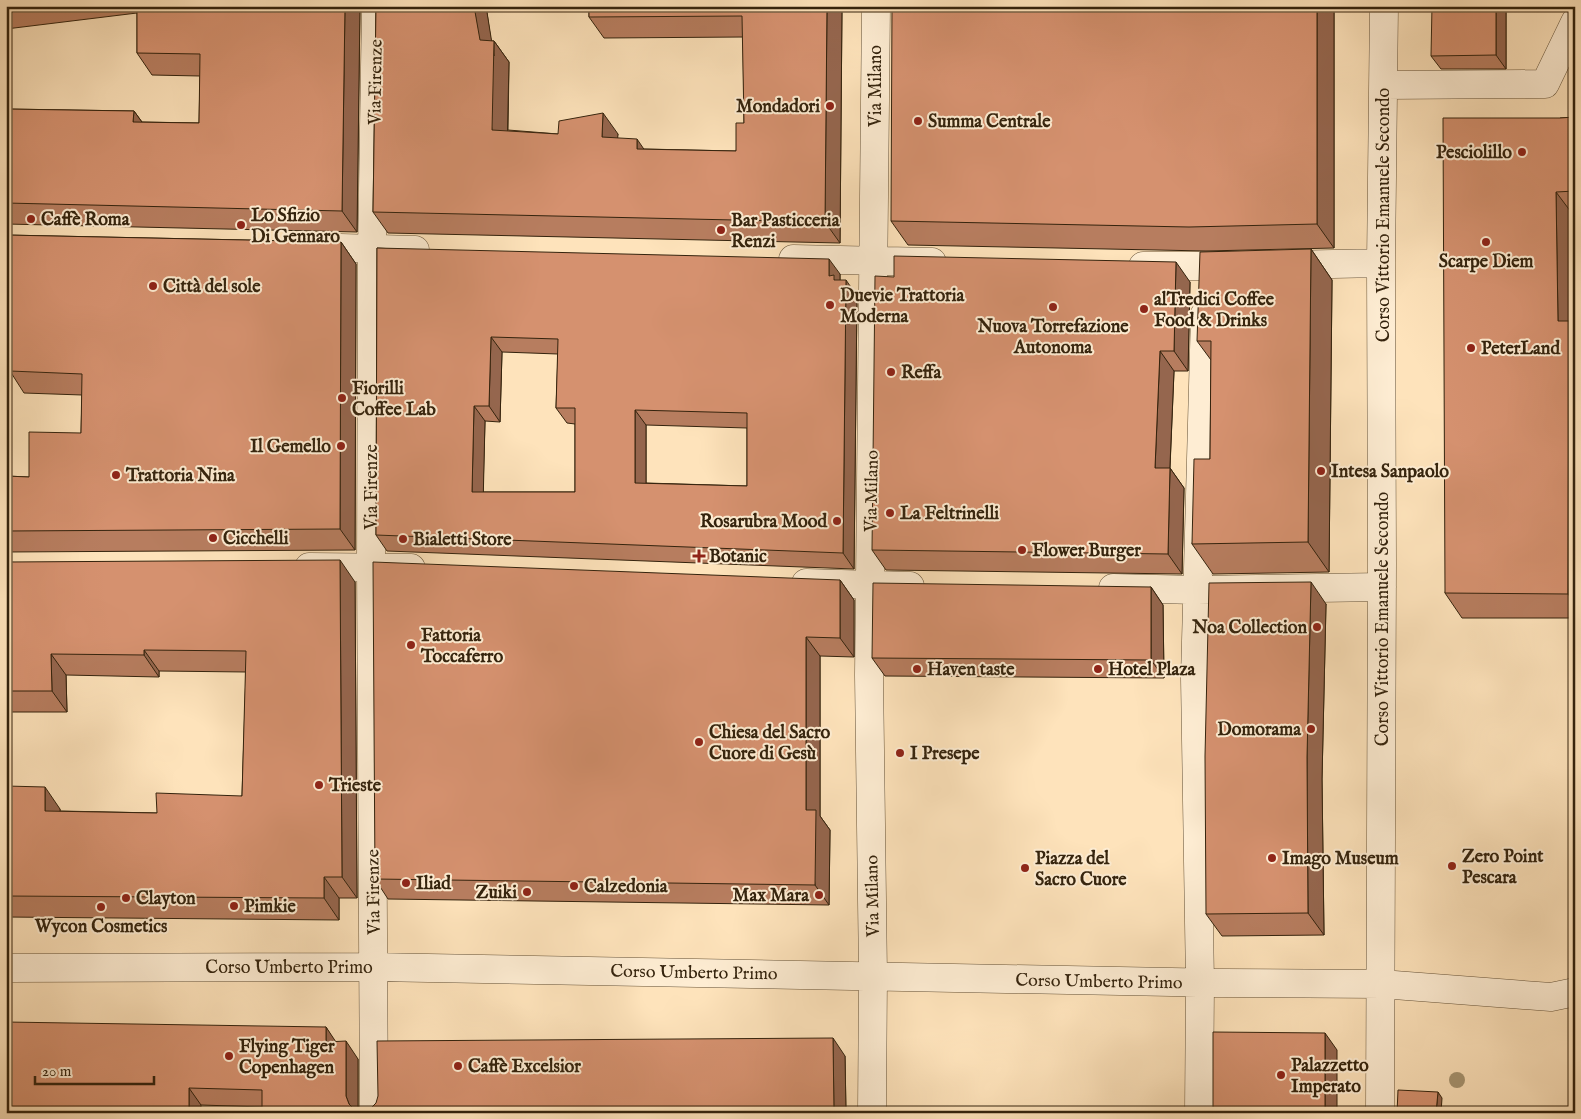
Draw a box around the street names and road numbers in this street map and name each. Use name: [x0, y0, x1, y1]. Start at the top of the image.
street label: Via Firenze: [364, 39, 389, 126]
street label: Via Milano: [865, 45, 888, 128]
street label: Corso Vittorio Emanuele Secondo: [1373, 87, 1396, 342]
street label: Via Firenze: [361, 444, 384, 531]
street label: Via Milano: [860, 450, 885, 533]
street label: Corso Vittorio Emanuele Secondo: [1372, 491, 1395, 746]
street label: Via Firenze: [362, 849, 387, 936]
street label: Via Milano: [861, 854, 886, 938]
street label: Corso Umberto Primo: [205, 957, 373, 980]
street label: Corso Umberto Primo: [610, 961, 778, 986]
street label: Corso Umberto Primo: [1015, 970, 1183, 995]

